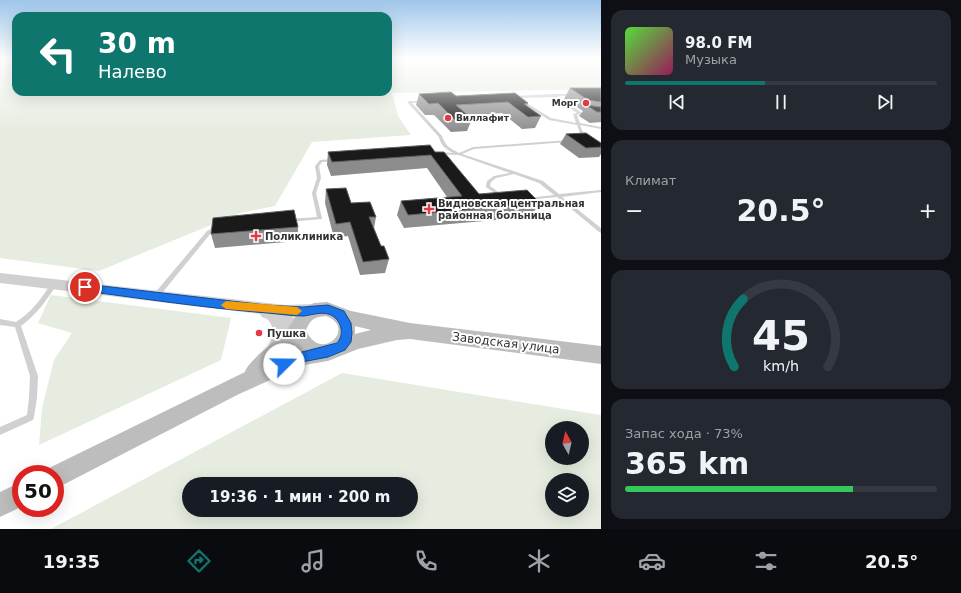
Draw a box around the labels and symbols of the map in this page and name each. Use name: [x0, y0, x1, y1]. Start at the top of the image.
place label: Морг: [552, 98, 578, 108]
marker: Морг: [581, 98, 591, 108]
marker: Виллафит: [443, 113, 453, 123]
place label: Виллафит: [456, 113, 510, 123]
place label: Видновская центральная районная больница: [438, 198, 585, 221]
marker: Видновская центральная районная больница: [423, 203, 435, 215]
marker: Поликлиника: [250, 230, 262, 242]
place label: Поликлиника: [265, 231, 343, 242]
pin: [68, 270, 102, 304]
marker: Пушка: [254, 328, 264, 338]
place label: Пушка: [267, 328, 306, 339]
street label: Заводская улица: [452, 329, 560, 357]
position arrow: [263, 343, 305, 385]
north arrow: [545, 421, 589, 465]
speed limit sign: 50: [12, 465, 64, 517]

